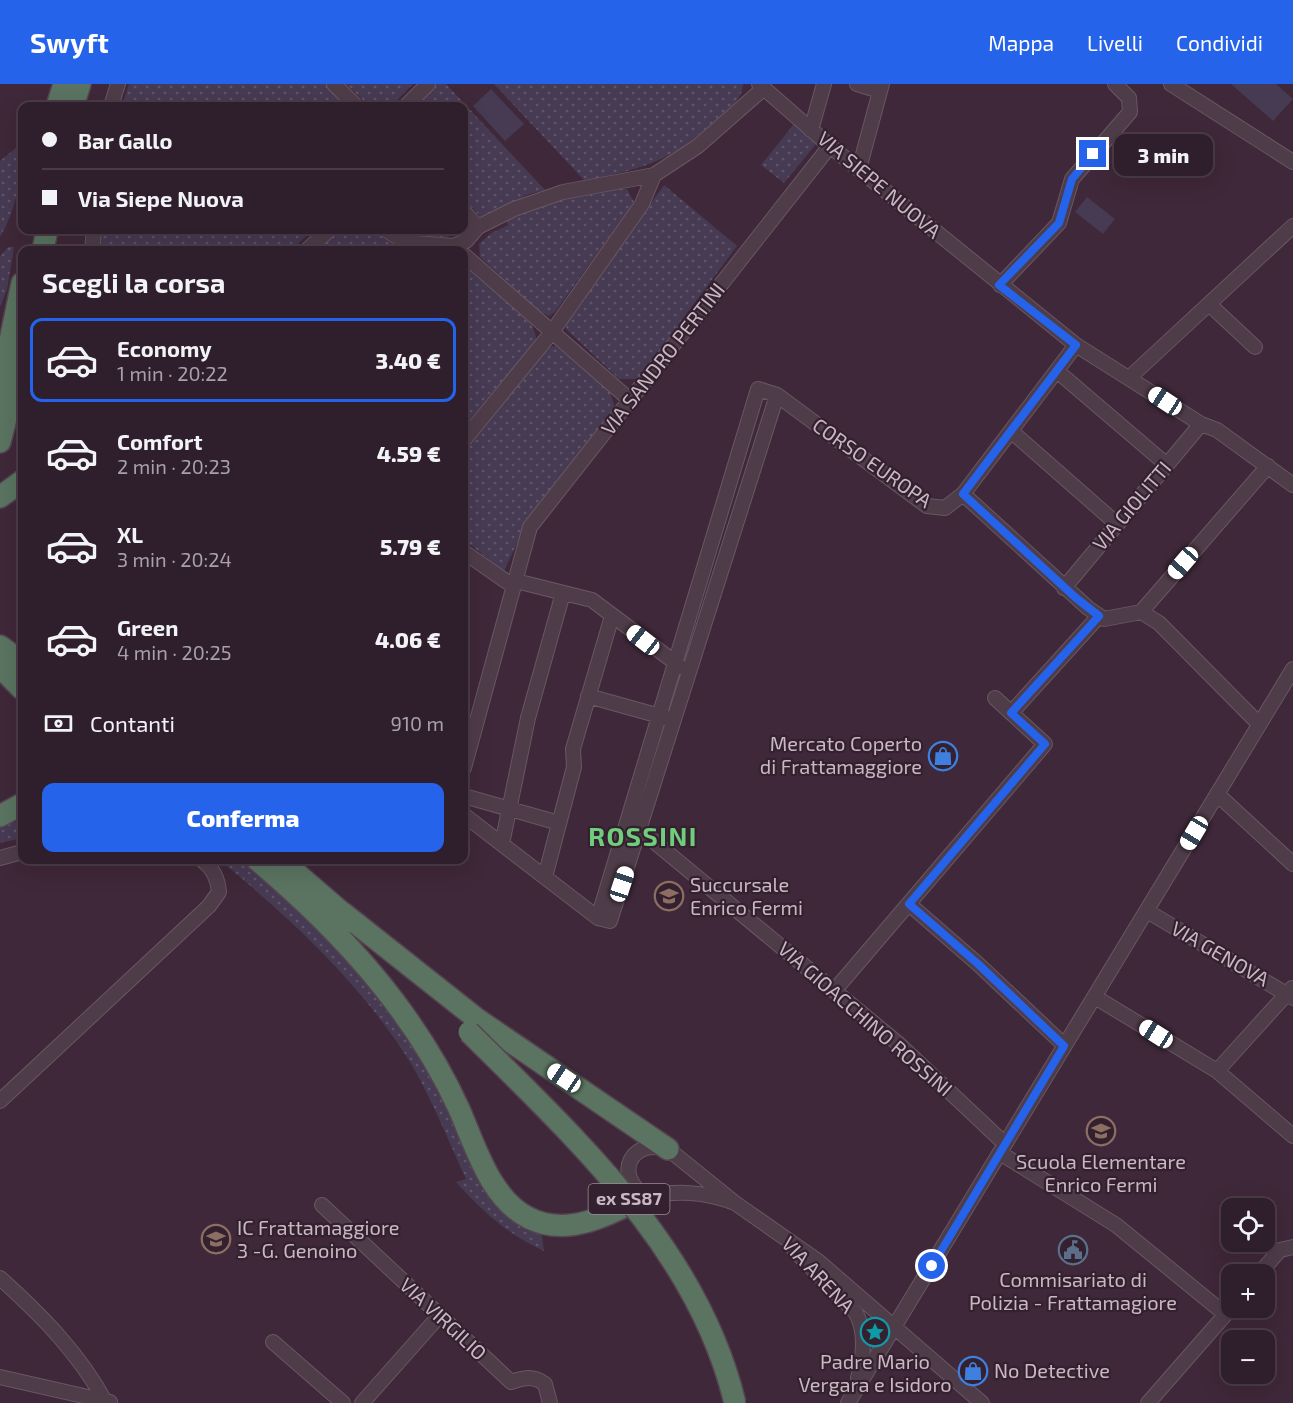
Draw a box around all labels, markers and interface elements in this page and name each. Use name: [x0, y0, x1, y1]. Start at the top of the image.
text: Swyft: [30, 25, 109, 59]
text: Mappa: [988, 30, 1054, 55]
text: Livelli: [1087, 30, 1143, 55]
text: Condividi: [1176, 30, 1263, 55]
street label: VIA SIEPE NUOVA: [813, 126, 947, 243]
text: Bar Gallo: [78, 127, 173, 153]
callout: 3 min: [1114, 133, 1213, 175]
route end: [1079, 140, 1106, 167]
text: 3 min: [1138, 143, 1189, 167]
text: Via Siepe Nuova: [78, 185, 244, 211]
text: Scegli la corsa: [42, 266, 225, 298]
street label: VIA SANDRO PERTINI: [595, 278, 729, 439]
icon: car: [45, 333, 99, 387]
text: Economy: [117, 335, 212, 361]
text: 3.40 €: [376, 347, 441, 373]
text: 1 min · 20:22: [117, 361, 228, 385]
car: [1145, 384, 1185, 418]
street label: CORSO EUROPA: [808, 412, 937, 512]
icon: car: [45, 426, 99, 480]
text: Comfort: [117, 428, 202, 454]
text: 4.59 €: [377, 440, 441, 466]
text: 2 min · 20:23: [117, 454, 231, 478]
street label: VIA GIOLITTI: [1087, 456, 1175, 555]
icon: car: [45, 519, 99, 573]
text: XL: [117, 521, 143, 547]
text: 5.79 €: [380, 533, 441, 559]
car: [1164, 544, 1202, 582]
text: 3 min · 20:24: [117, 547, 232, 571]
icon: car: [45, 612, 99, 666]
text: Green: [117, 614, 179, 640]
car: [623, 622, 663, 658]
text: 4.06 €: [375, 626, 441, 652]
text: 4 min · 20:25: [117, 640, 231, 664]
icon: cash: [42, 707, 75, 740]
text: Contanti: [90, 710, 175, 736]
text: 910 m: [391, 711, 444, 735]
place label: Mercato Coperto di Frattamaggiore: [760, 731, 922, 778]
shop icon: Mercato Coperto di Frattamaggiore: [927, 740, 959, 772]
button: Conferma: [42, 783, 444, 852]
car: [1177, 813, 1211, 853]
district label: ROSSINI: [588, 820, 698, 851]
car: [608, 864, 636, 904]
place label: Succursale Enrico Fermi: [690, 872, 803, 919]
school or university icon: Succursale Enrico Fermi: [653, 880, 685, 912]
street label: VIA GENOVA: [1167, 916, 1274, 991]
street label: VIA GIOACCHINO ROSSINI: [774, 936, 958, 1100]
car: [1136, 1017, 1176, 1051]
car: [544, 1060, 584, 1096]
school or university icon: Scuola Elementare Enrico Fermi: [1085, 1115, 1117, 1147]
place label: Scuola Elementare Enrico Fermi: [1016, 1149, 1186, 1196]
road number: ex SS87: [588, 1184, 670, 1214]
map controls: [1221, 1198, 1275, 1384]
button: locate: [1221, 1198, 1275, 1252]
place label: IC Frattamaggiore 3 -G. Genoino: [237, 1215, 399, 1262]
school or university icon: IC Frattamaggiore 3 -G. Genoino: [200, 1223, 232, 1255]
street label: VIA ARENA: [777, 1231, 861, 1318]
public building icon: Commisariato di Polizia - Frattamagiore: [1057, 1234, 1089, 1266]
route start: [918, 1252, 945, 1279]
button: +: [1221, 1264, 1275, 1318]
place label: Commisariato di Polizia - Frattamagiore: [969, 1267, 1177, 1314]
street label: VIA VIRGILIO: [395, 1272, 492, 1364]
place icon: Padre Mario Vergara e Isidoro: [859, 1316, 891, 1348]
button: −: [1221, 1330, 1275, 1384]
place label: Padre Mario Vergara e Isidoro: [798, 1349, 952, 1396]
shop icon: No Detective: [957, 1355, 989, 1387]
place label: No Detective: [994, 1358, 1110, 1382]

